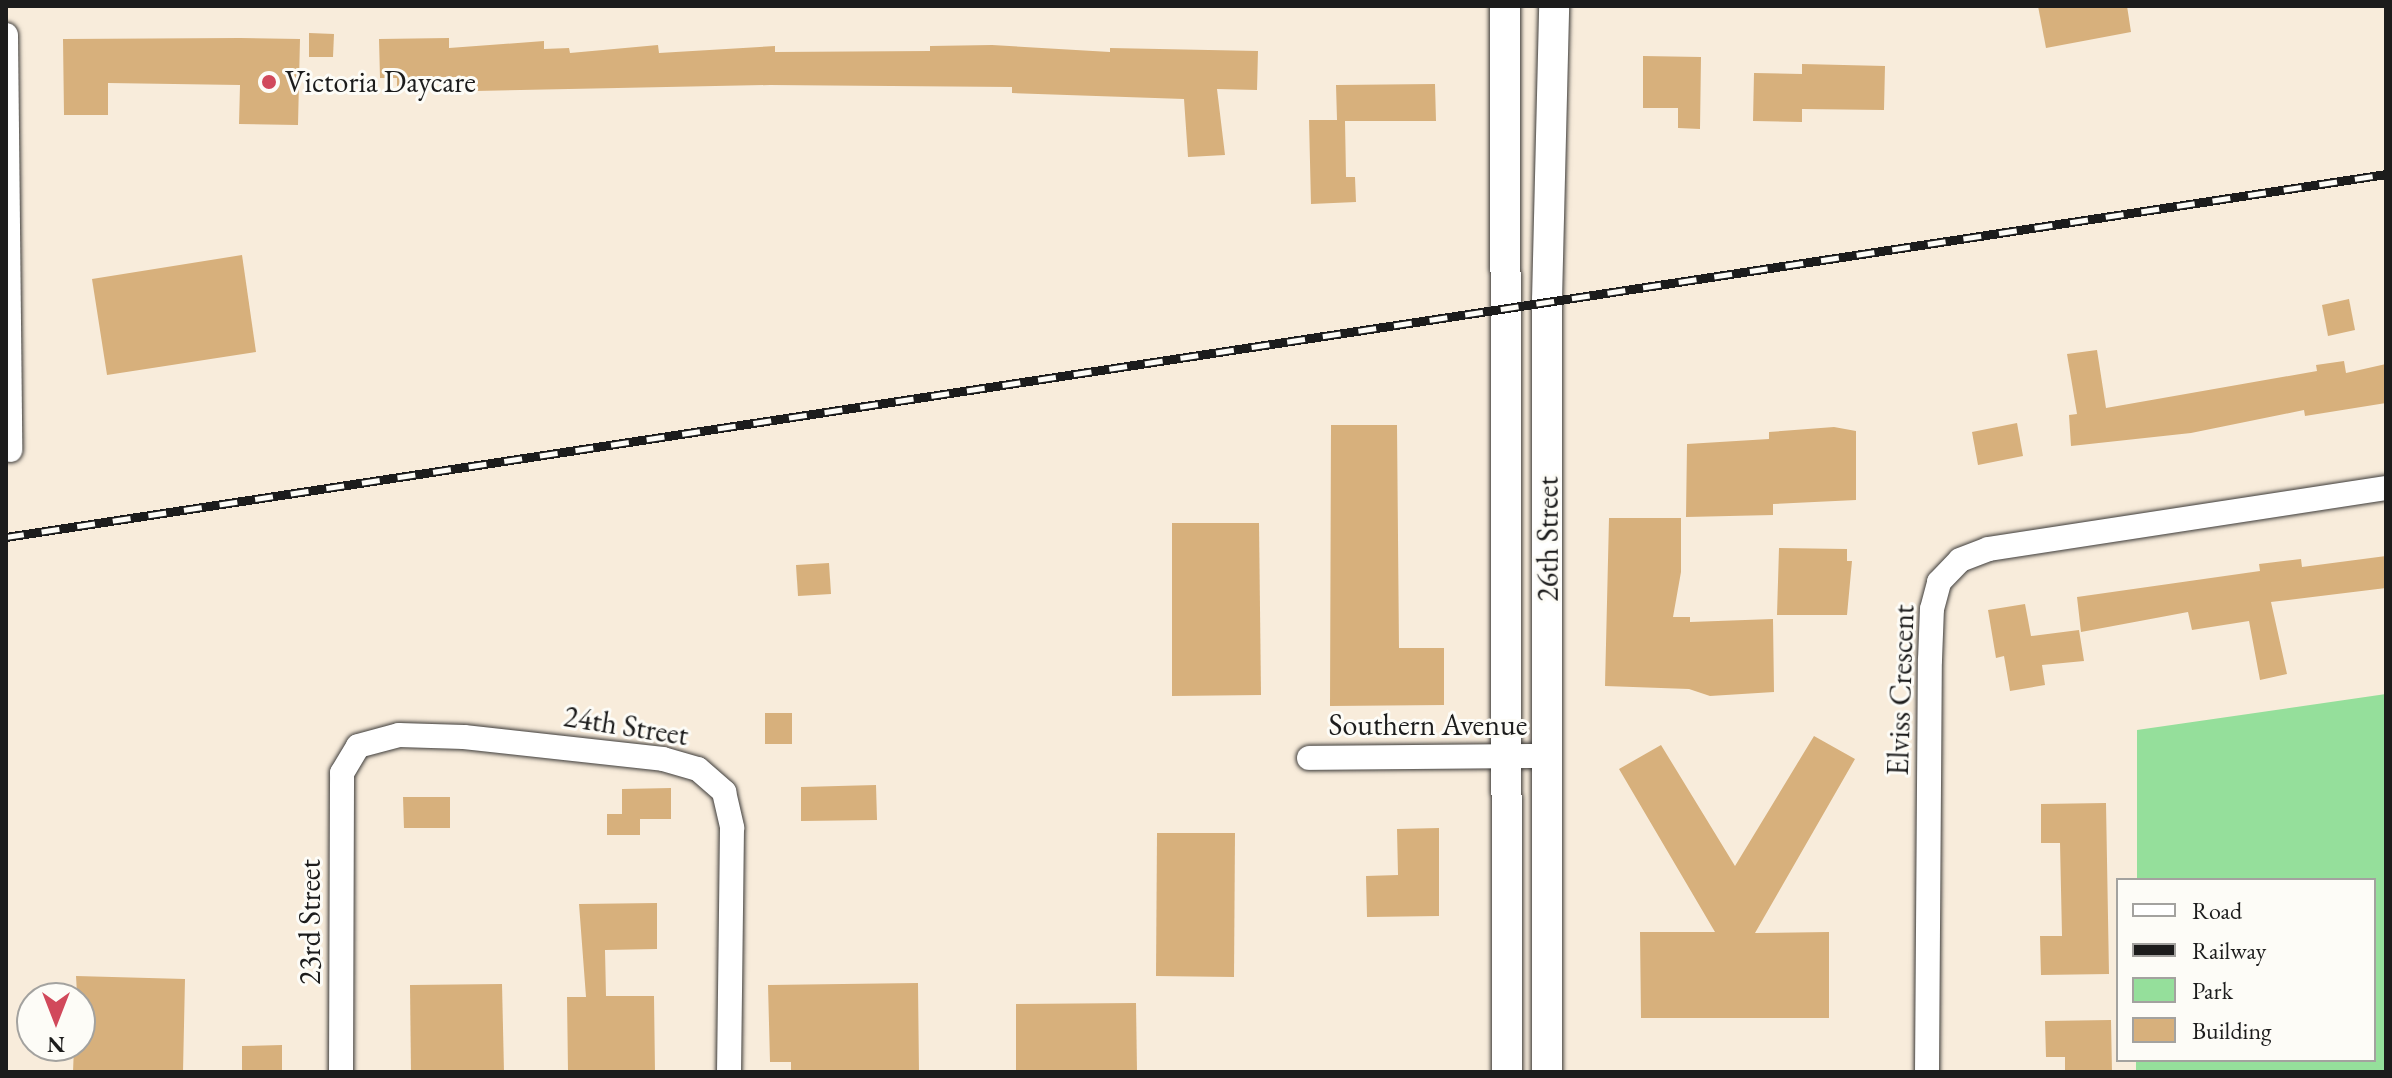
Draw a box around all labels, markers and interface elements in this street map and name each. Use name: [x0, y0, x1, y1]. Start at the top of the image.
place label: Victoria Daycare: [285, 64, 476, 100]
marker: Victoria Daycare: [260, 73, 278, 91]
street label: 26th Street: [1530, 476, 1566, 602]
street label: Elviss Crescent: [1880, 604, 1922, 776]
street label: 24th Street: [561, 698, 691, 754]
street label: Southern Avenue: [1328, 707, 1528, 743]
street label: 23rd Street: [292, 859, 328, 985]
legend: [2116, 878, 2376, 1062]
text: Road: [2192, 895, 2242, 926]
text: Railway: [2192, 935, 2266, 966]
text: Park: [2192, 975, 2233, 1006]
north arrow: [16, 982, 96, 1062]
text: Building: [2192, 1015, 2272, 1046]
text: N: [47, 1030, 65, 1059]

